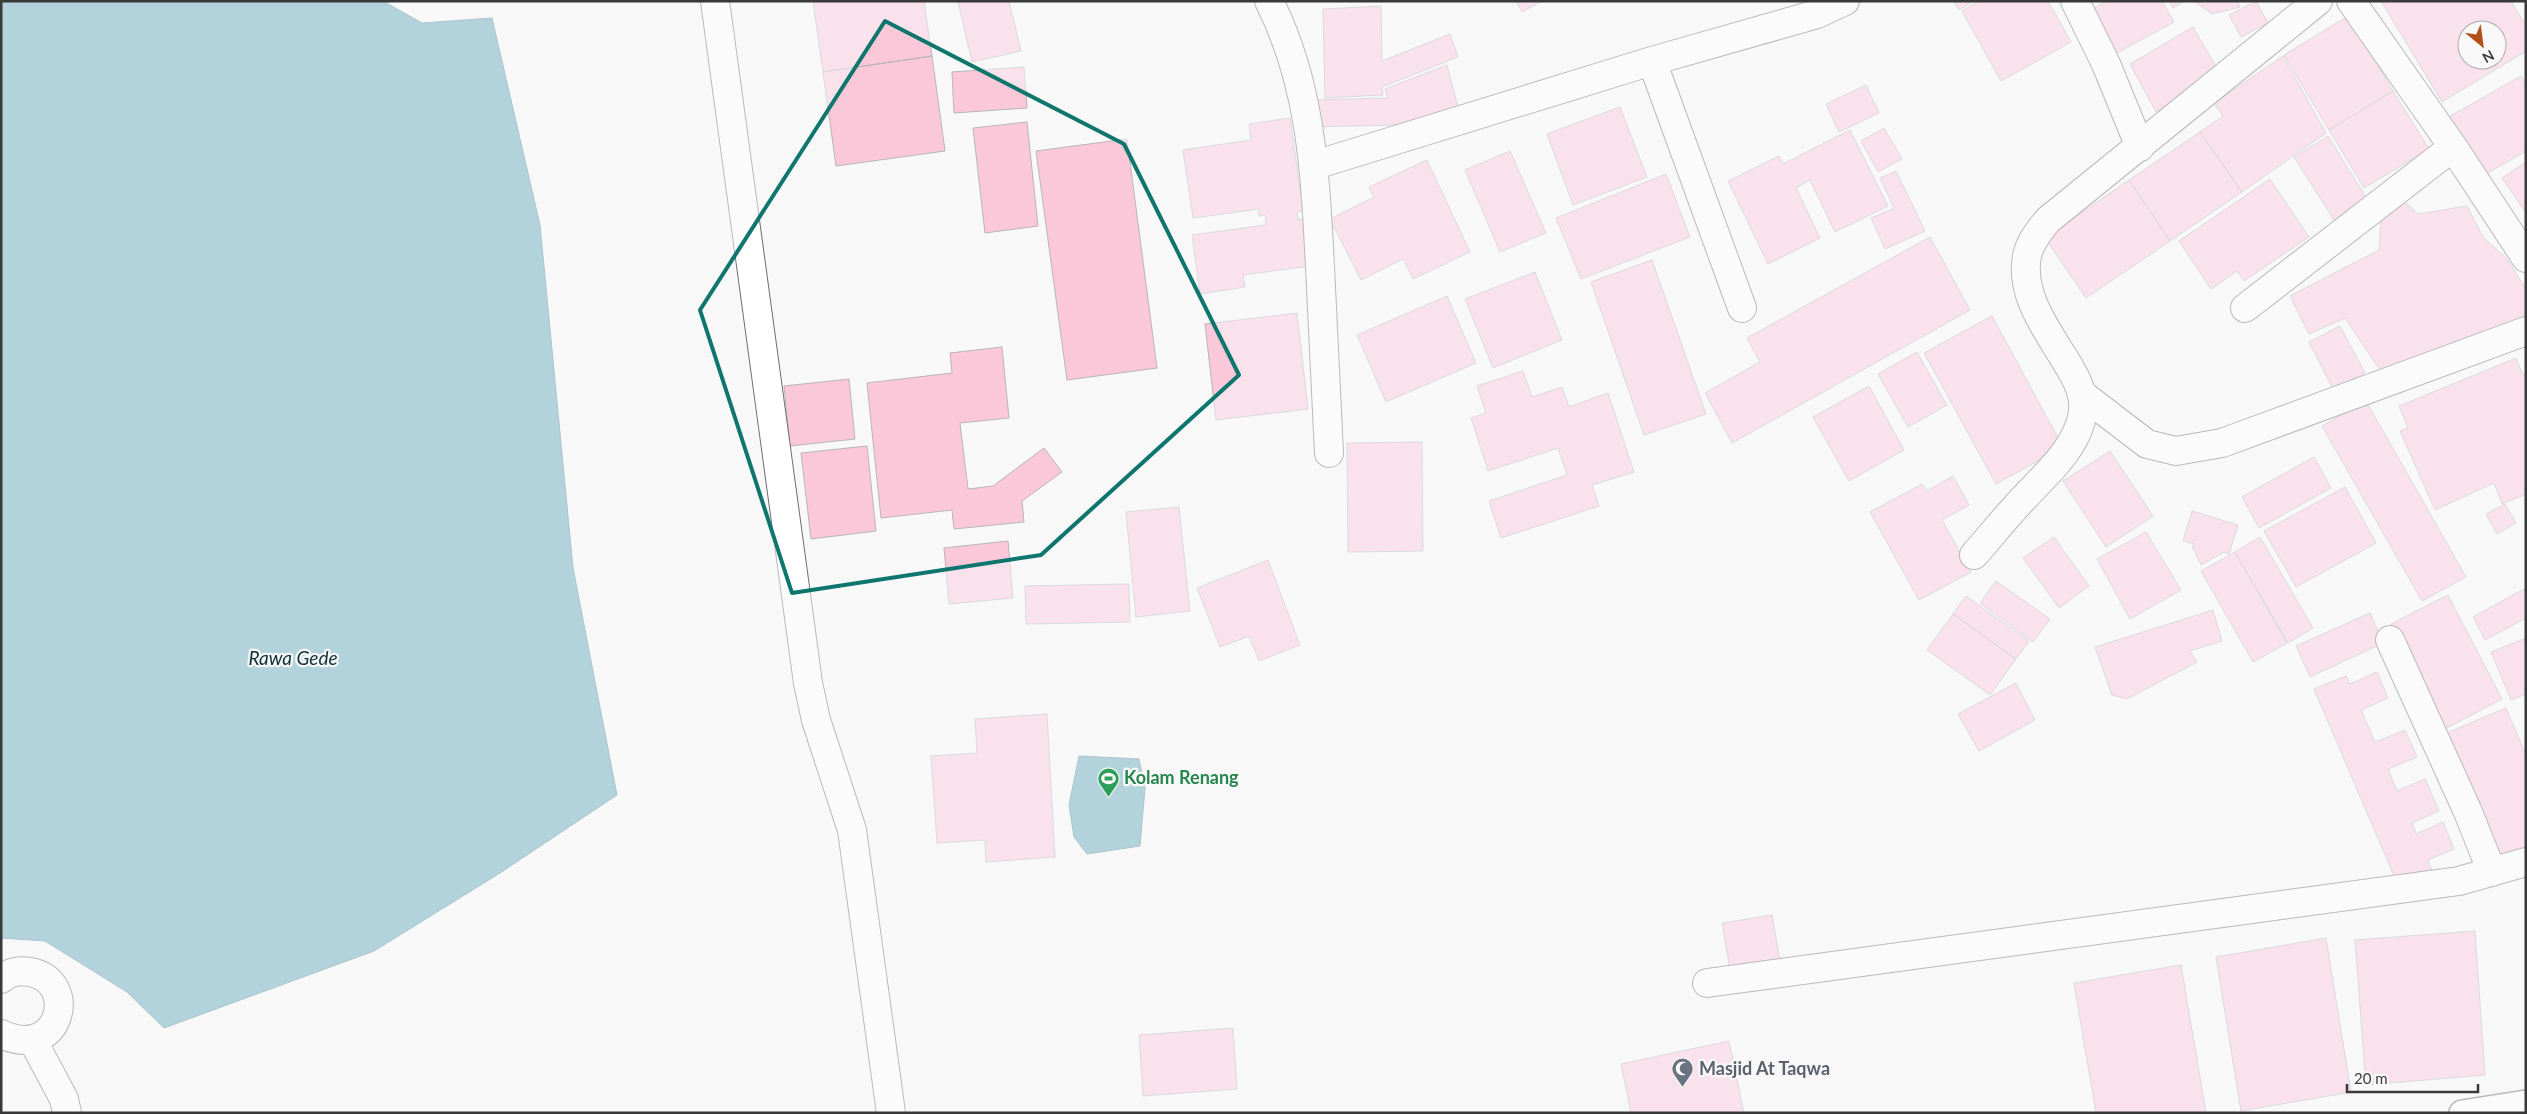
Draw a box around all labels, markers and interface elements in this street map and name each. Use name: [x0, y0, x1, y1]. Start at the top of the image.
north arrow: [2457, 20, 2507, 70]
text: N: [2480, 47, 2497, 67]
water label: Rawa Gede: [248, 646, 338, 669]
sports icon: Kolam Renang: [1096, 766, 1120, 797]
place label: Kolam Renang: [1124, 766, 1239, 788]
mosque icon: Masjid At Taqwa: [1671, 1057, 1695, 1088]
place label: Masjid At Taqwa: [1699, 1057, 1830, 1079]
scale bar: [2347, 1062, 2478, 1094]
text: 20 m: [2354, 1069, 2388, 1087]

